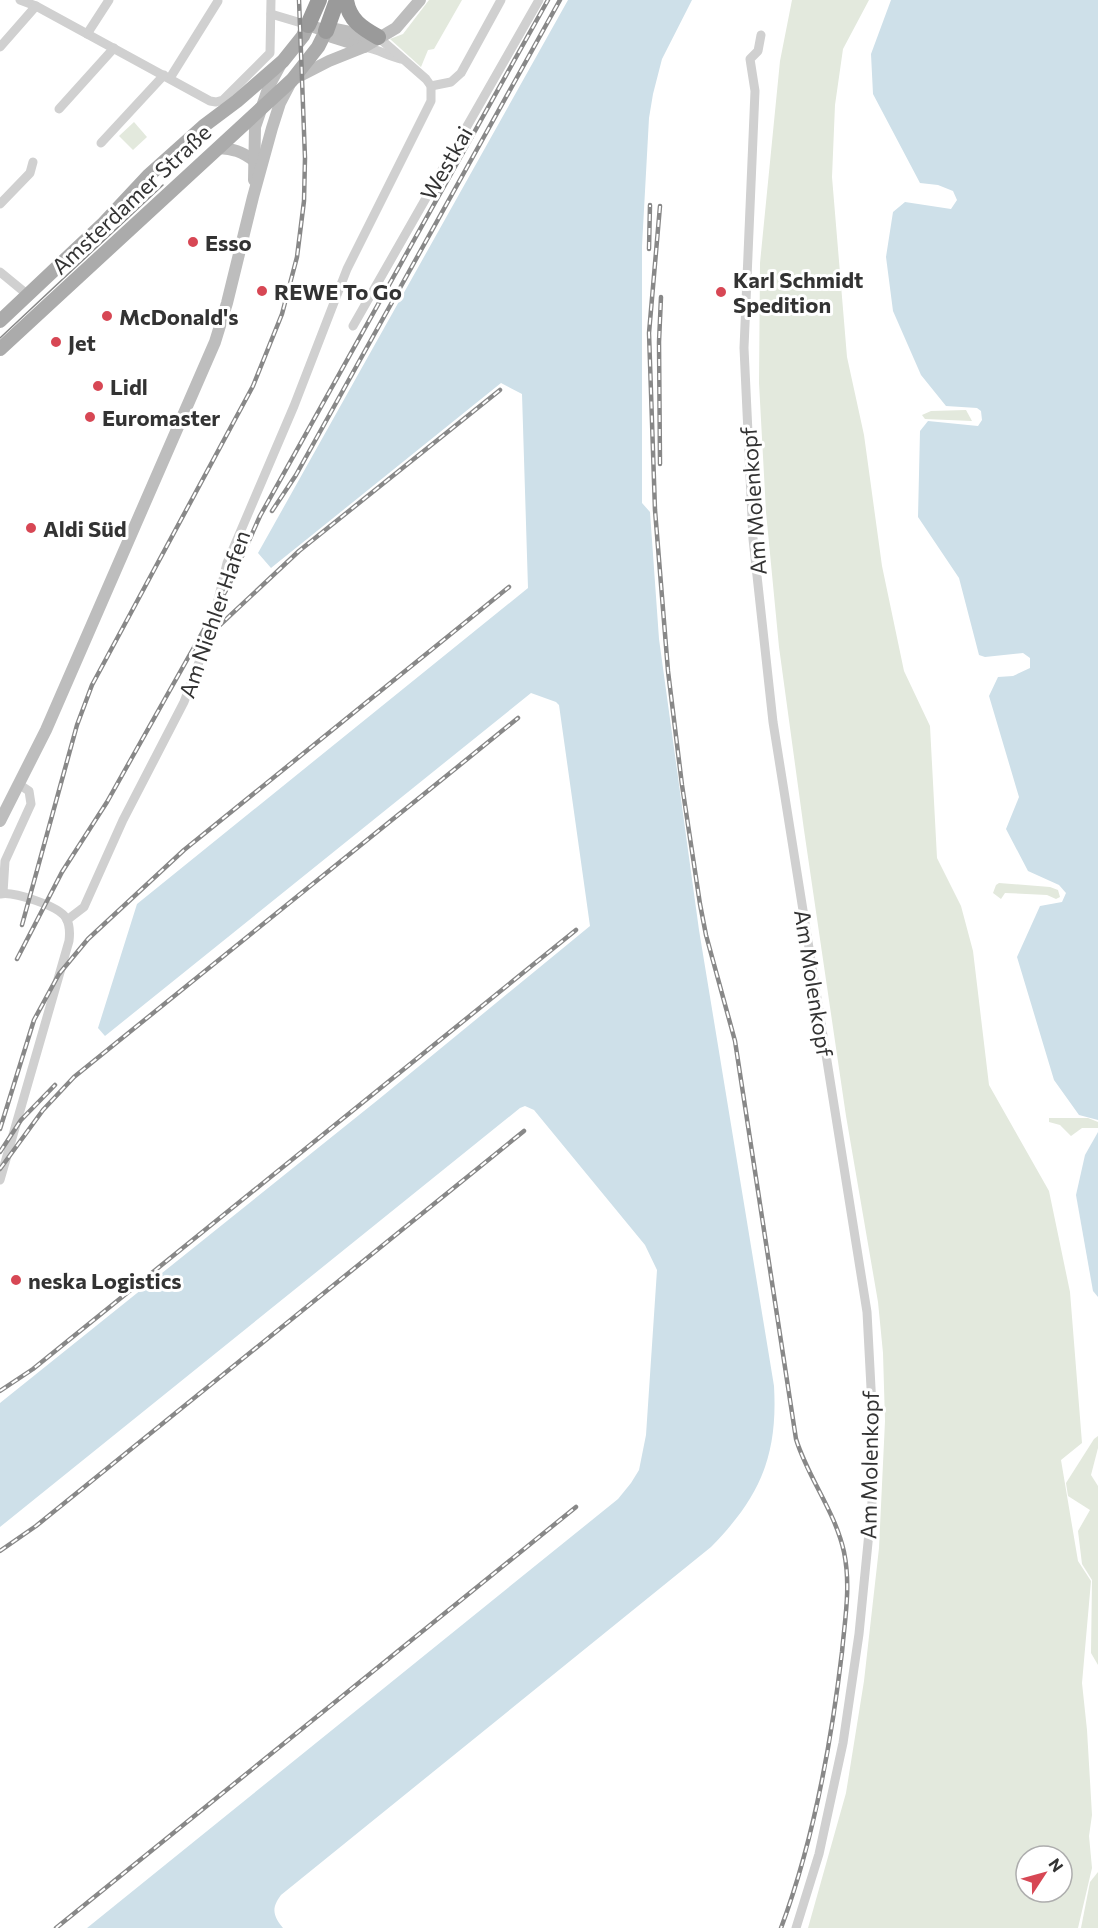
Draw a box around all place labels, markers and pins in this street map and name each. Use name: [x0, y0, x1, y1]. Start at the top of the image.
place label: Esso: [205, 229, 252, 256]
marker: Esso: [186, 235, 200, 249]
place label: Karl Schmidt Spedition: [733, 266, 863, 318]
place label: REWE To Go: [274, 278, 402, 305]
marker: REWE To Go: [255, 284, 269, 298]
marker: Karl Schmidt Spedition: [714, 285, 728, 299]
place label: McDonald's: [119, 303, 238, 330]
marker: McDonald's: [100, 309, 114, 323]
place label: Jet: [68, 329, 96, 356]
marker: Jet: [49, 335, 63, 349]
place label: Lidl: [110, 373, 148, 400]
marker: Lidl: [91, 379, 105, 393]
place label: Euromaster: [102, 404, 220, 431]
marker: Euromaster: [83, 410, 97, 424]
place label: Aldi Süd: [43, 515, 127, 542]
marker: Aldi Süd: [24, 521, 38, 535]
place label: neska Logistics: [28, 1267, 182, 1294]
marker: neska Logistics: [9, 1273, 23, 1287]

